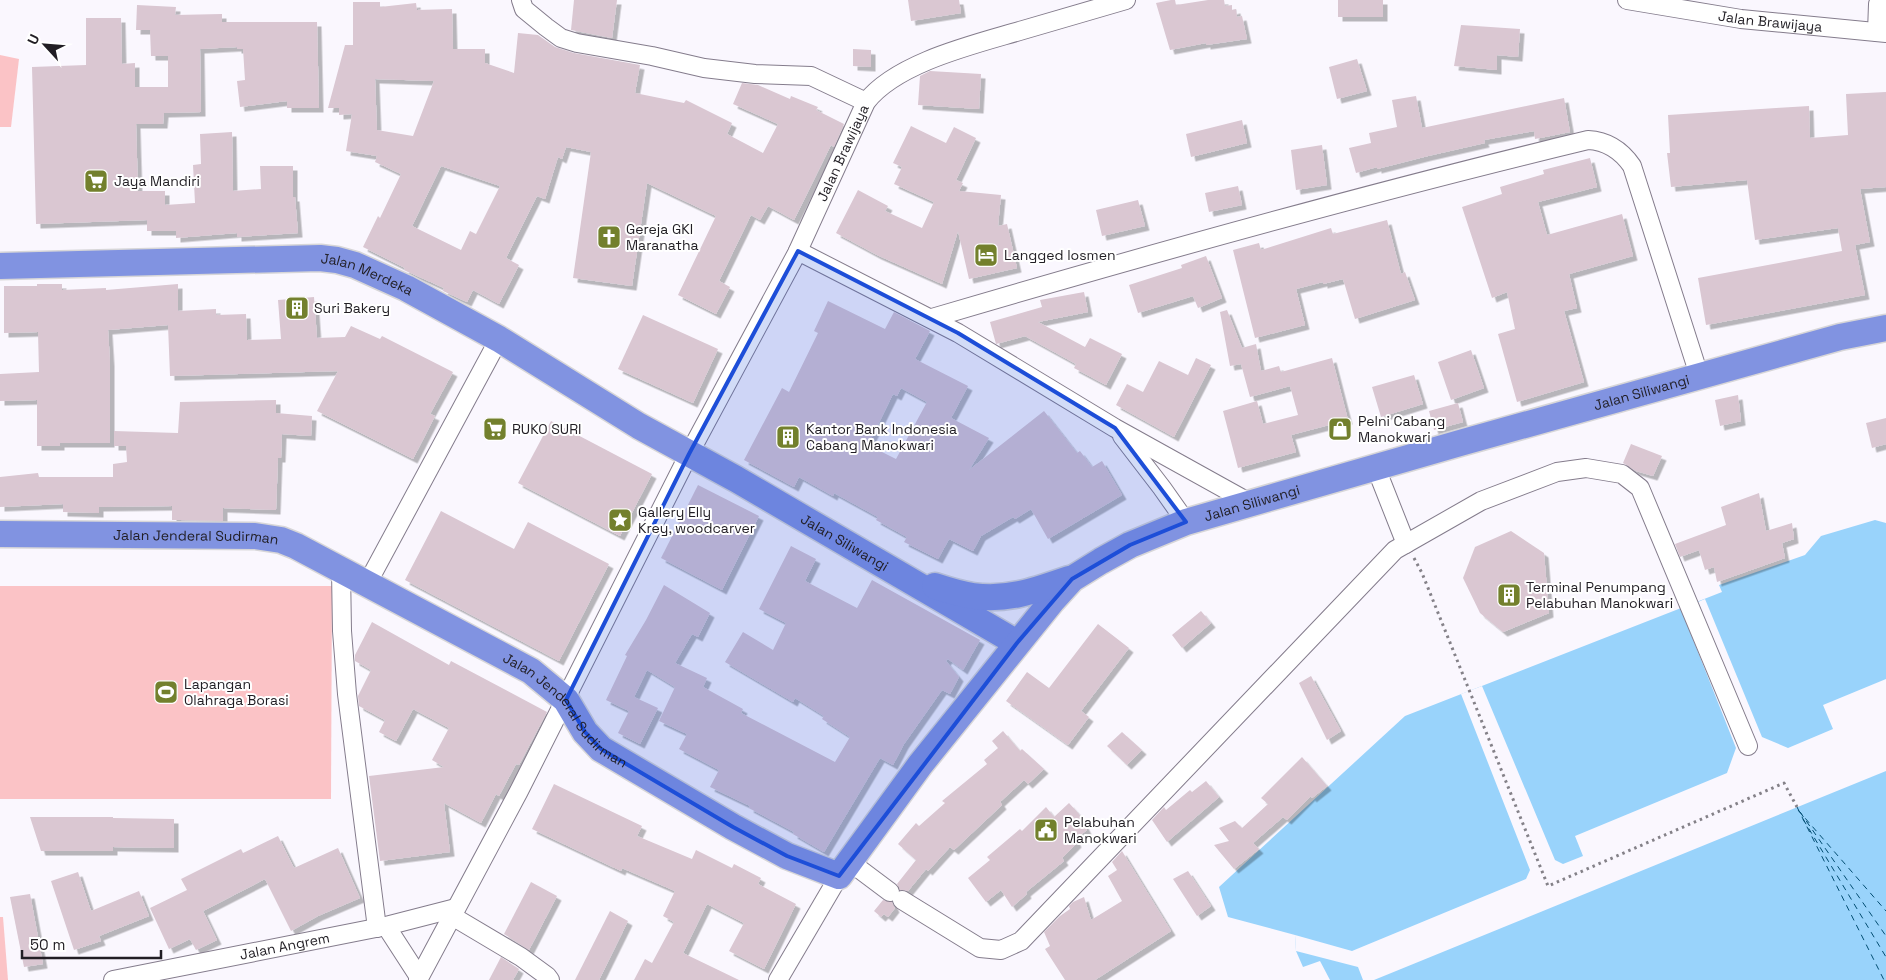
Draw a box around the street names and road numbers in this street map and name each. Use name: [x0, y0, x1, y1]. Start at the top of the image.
street label: Jalan Brawijaya: [1717, 6, 1823, 36]
street label: Jalan Brawijaya: [813, 102, 873, 204]
street label: Jalan Merdeka: [320, 249, 417, 299]
street label: Jalan Siliwangi: [1591, 370, 1691, 414]
street label: Jalan Siliwangi: [1202, 481, 1302, 525]
street label: Jalan Siliwangi: [797, 510, 892, 575]
street label: Jalan Jenderal Sudirman: [113, 526, 280, 549]
street label: Jalan Jenderal Sudirman: [500, 649, 631, 772]
street label: Jalan Angrem: [238, 928, 331, 964]

